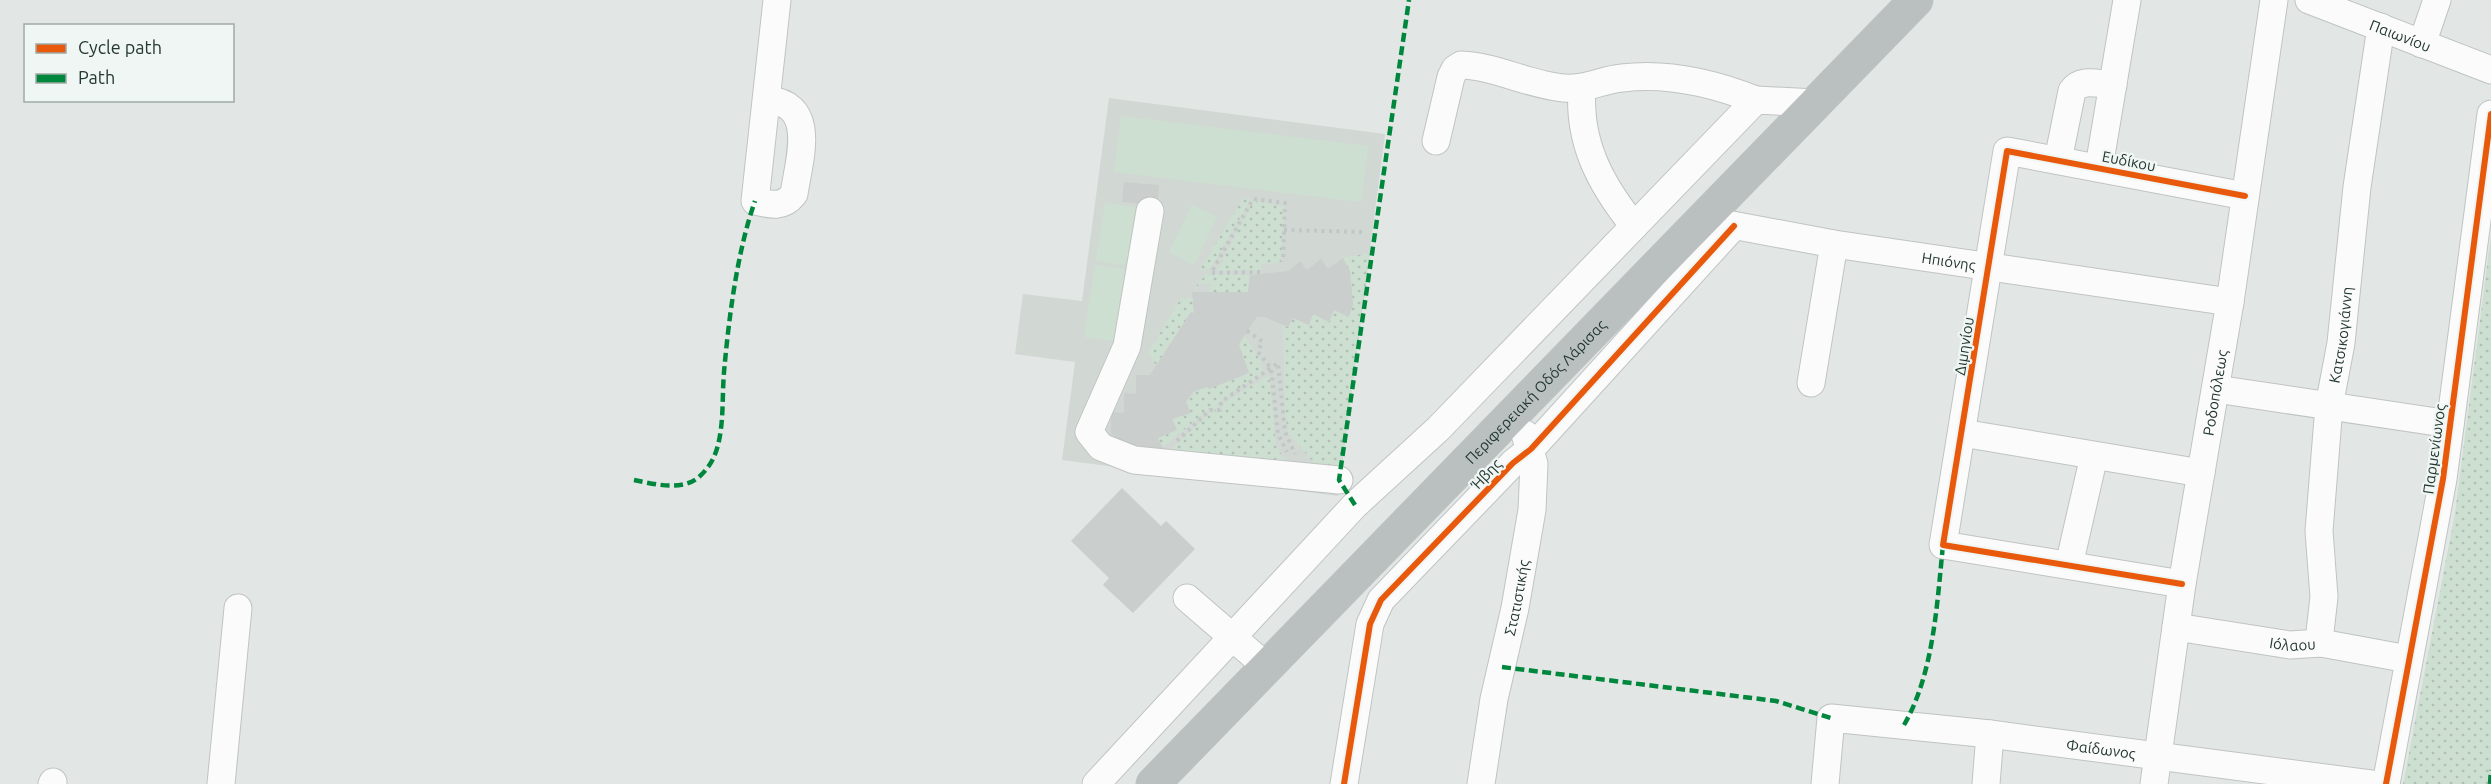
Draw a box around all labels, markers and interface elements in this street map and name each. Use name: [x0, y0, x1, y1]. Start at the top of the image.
street label: Παιωνίου: [2367, 16, 2434, 55]
legend: [24, 24, 234, 102]
text: Cycle path: [78, 37, 162, 57]
text: Path: [78, 67, 115, 87]
street label: Ευδίκου: [2101, 147, 2157, 175]
street label: Ηπιόνης: [1921, 248, 1977, 273]
street label: Κατσικογιάννη: [2325, 286, 2355, 384]
street label: Περιφερειακή Οδός Λάρισας: [1461, 316, 1609, 467]
street label: Διμηνίου: [1951, 316, 1977, 376]
street label: Ροδοπόλεως: [2199, 348, 2230, 437]
street label: Παρμενίωνος: [2419, 403, 2449, 495]
street label: Ήβης: [1467, 455, 1505, 494]
street label: Στατιστικής: [1500, 558, 1532, 637]
street label: Ιόλαου: [2268, 633, 2316, 654]
street label: Φαίδωνος: [2065, 736, 2137, 762]

